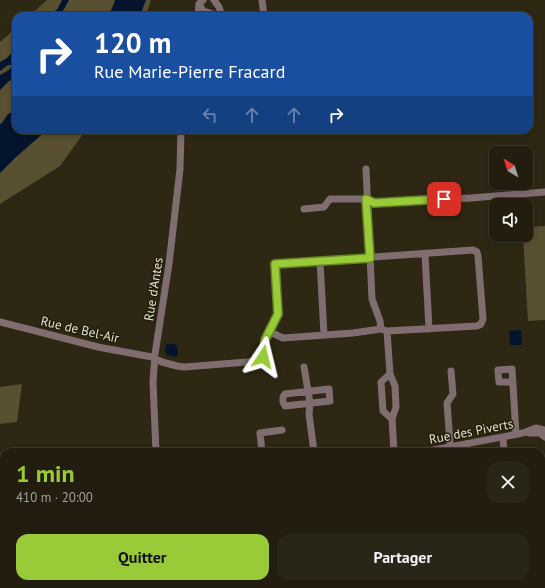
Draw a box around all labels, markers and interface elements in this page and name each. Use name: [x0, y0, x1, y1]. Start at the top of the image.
text: 120 m: [94, 24, 171, 61]
icon: right: [28, 28, 80, 80]
text: Rue Marie-Pierre Fracard: [94, 60, 285, 83]
icon: left: [199, 104, 221, 126]
icon: ahead: [241, 104, 263, 126]
icon: ahead: [283, 104, 305, 126]
icon: right: [325, 104, 347, 126]
north arrow: [489, 146, 533, 190]
map controls: [489, 146, 533, 242]
pin: [427, 182, 461, 216]
icon: arrive: [433, 188, 455, 210]
button: sound: [489, 198, 533, 242]
street label: Rue d'Antes: [140, 256, 167, 322]
street label: Rue de Bel-Air: [39, 312, 121, 347]
position arrow: [242, 336, 284, 378]
street label: Rue des Piverts: [428, 415, 515, 448]
text: 1 min: [16, 458, 75, 489]
button: close: [487, 461, 529, 503]
text: 410 m · 20:00: [16, 489, 93, 506]
button: Quitter: [16, 534, 269, 580]
button: Partager: [277, 534, 529, 580]

